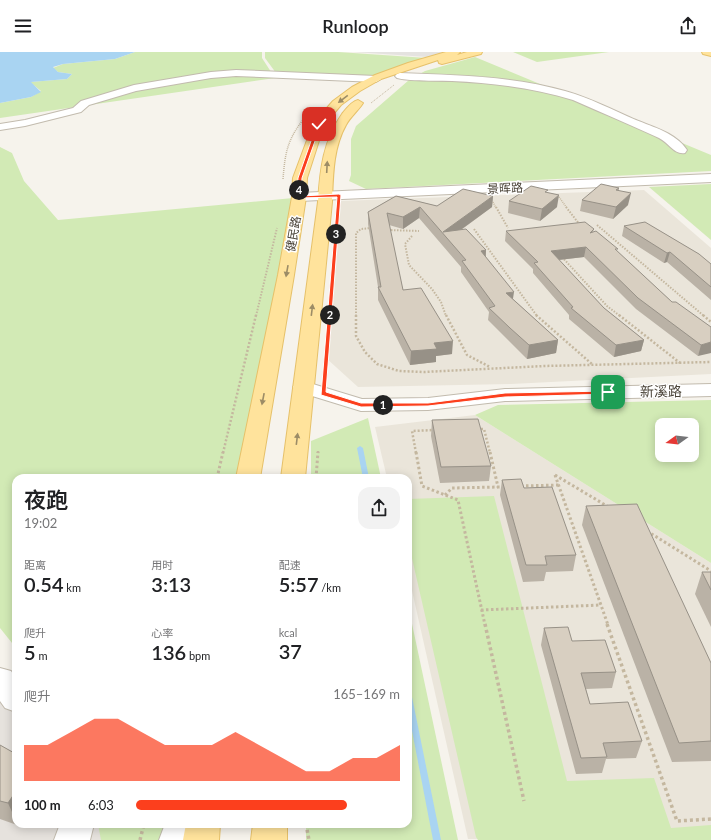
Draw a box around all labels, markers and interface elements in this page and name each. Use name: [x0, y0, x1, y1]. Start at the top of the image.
icon: menu: [12, 15, 34, 37]
text: Runloop: [322, 15, 389, 37]
icon: share: [677, 15, 699, 37]
one-way arrow: [338, 95, 349, 103]
pin: [302, 107, 336, 141]
icon: check: [308, 113, 330, 135]
one-way arrow: [324, 160, 330, 173]
pin: 4: [289, 180, 309, 200]
street label: 景晖路: [487, 180, 523, 196]
text: 4: [296, 183, 302, 196]
street label: 健民路: [282, 215, 304, 253]
pin: 3: [326, 224, 346, 244]
text: 3: [333, 227, 339, 240]
one-way arrow: [283, 265, 289, 277]
one-way arrow: [309, 304, 315, 316]
pin: 2: [320, 305, 340, 325]
text: 2: [327, 308, 333, 321]
pin: [591, 375, 625, 409]
icon: arrive: [597, 381, 619, 403]
street label: 新溪路: [640, 382, 682, 400]
one-way arrow: [259, 392, 265, 405]
pin: 1: [373, 395, 393, 415]
text: 1: [380, 398, 386, 411]
north arrow: [655, 418, 699, 462]
map controls: [655, 418, 699, 462]
one-way arrow: [294, 433, 300, 445]
text: 夜跑: [24, 486, 68, 513]
button: share: [358, 487, 400, 529]
text: 19:02: [24, 515, 57, 531]
text: 距离: [24, 558, 46, 571]
text: 用时: [151, 558, 173, 571]
text: 配速: [279, 558, 301, 571]
text: 0.54: [24, 572, 64, 596]
text: 3:13: [151, 572, 191, 596]
text: 5:57: [279, 572, 319, 596]
text: km: [64, 581, 81, 594]
text: /km: [319, 581, 341, 594]
text: 爬升: [24, 626, 46, 639]
text: 心率: [151, 626, 173, 639]
text: kcal: [279, 626, 297, 639]
text: 37: [279, 639, 302, 663]
text: 5: [24, 640, 36, 664]
text: 136: [151, 640, 186, 664]
text: m: [36, 649, 47, 662]
text: bpm: [186, 649, 210, 662]
text: 165–169 m: [333, 686, 400, 702]
text: 爬升: [24, 688, 50, 704]
text: 100 m: [24, 797, 61, 813]
text: 6:03: [88, 797, 114, 813]

